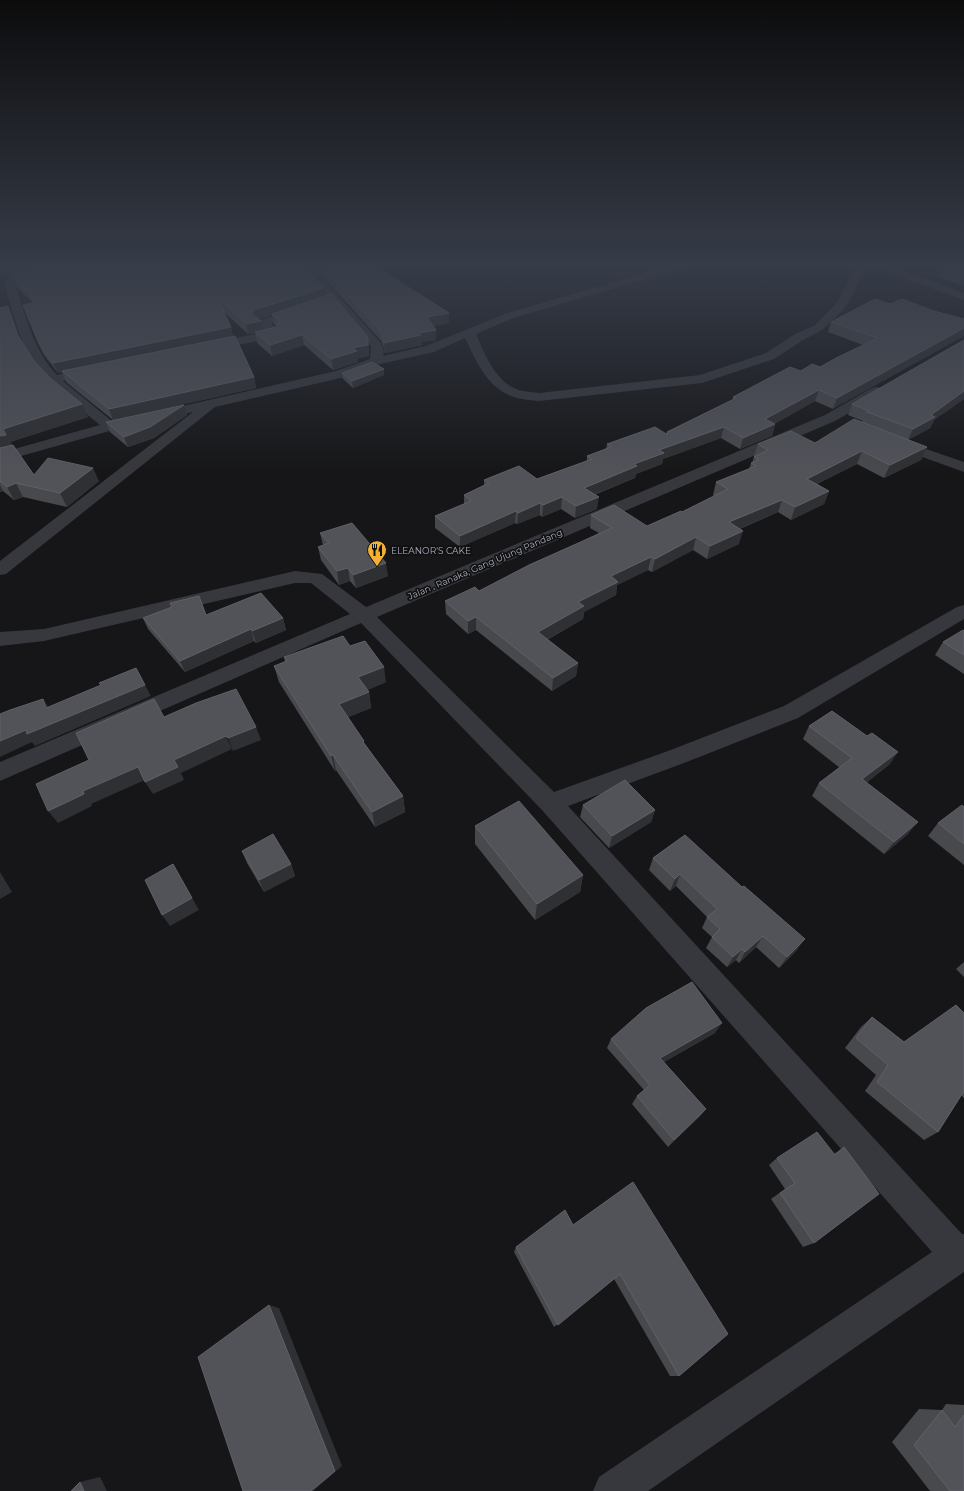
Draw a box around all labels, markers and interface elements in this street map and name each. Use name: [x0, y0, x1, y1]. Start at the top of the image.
street label: Jalan . Ranaka, Gang Ujung Pandang: [405, 526, 564, 602]
restaurant icon: ELEANOR'S CAKE: [366, 539, 388, 567]
place label: ELEANOR'S CAKE: [391, 545, 471, 556]

